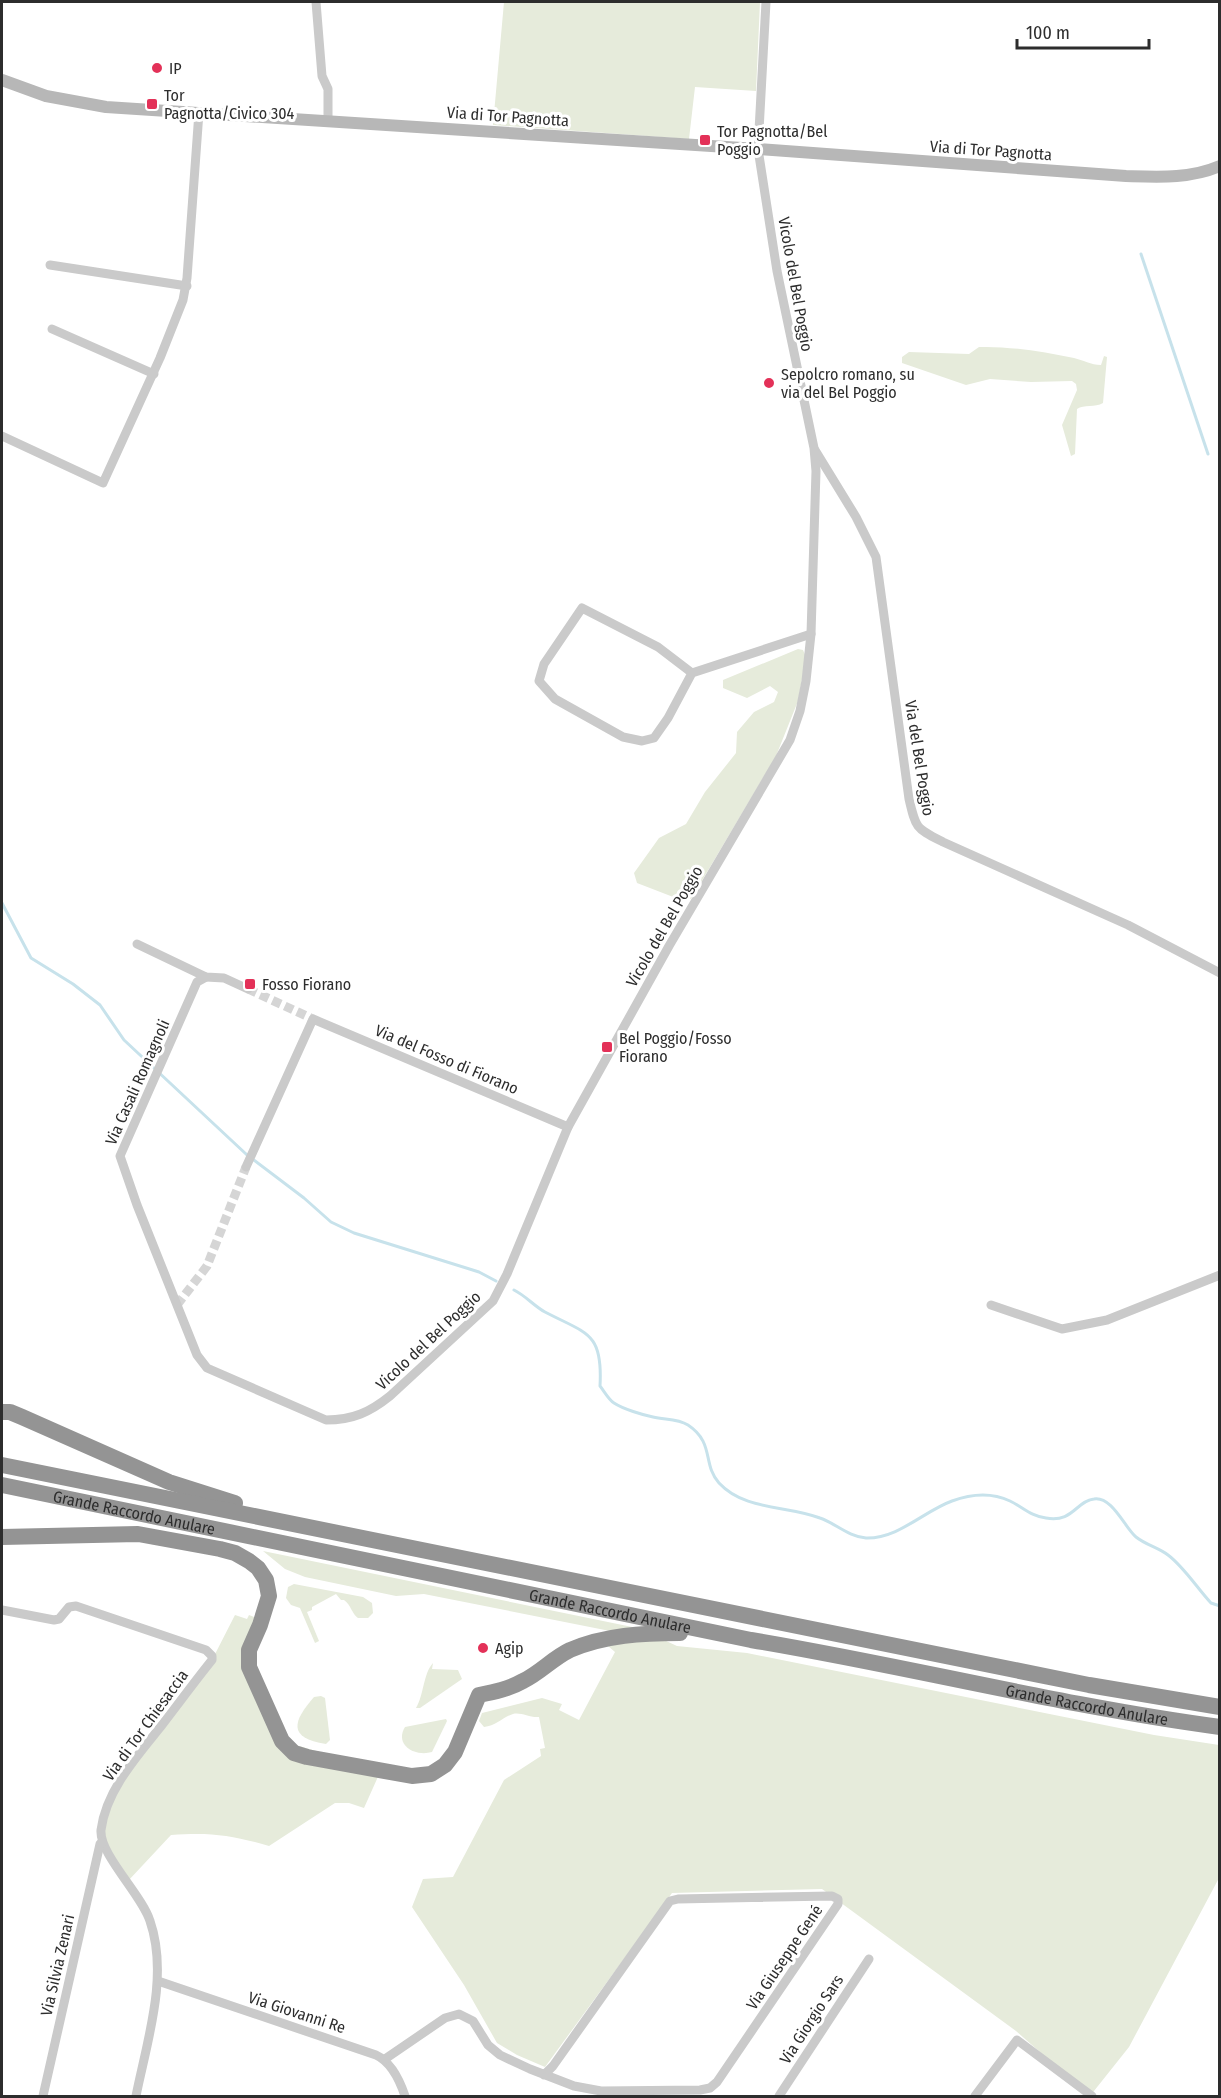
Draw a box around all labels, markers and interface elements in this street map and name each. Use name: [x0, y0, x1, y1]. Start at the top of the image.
scale bar: [1017, 12, 1149, 50]
text: 100 m: [1026, 22, 1070, 44]
place label: IP: [169, 59, 182, 78]
marker: IP: [150, 61, 164, 75]
place label: Tor Pagnotta/Civico 304: [164, 86, 295, 123]
marker: Tor Pagnotta/Civico 304: [145, 97, 159, 111]
street label: Via di Tor Pagnotta: [446, 103, 570, 130]
place label: Tor Pagnotta/Bel Poggio: [717, 122, 827, 159]
marker: Tor Pagnotta/Bel Poggio: [698, 133, 712, 147]
street label: Via di Tor Pagnotta: [929, 137, 1053, 164]
street label: Vicolo del Bel Poggio: [774, 215, 817, 353]
place label: Sepolcro romano, su via del Bel Poggio: [781, 365, 915, 402]
marker: Sepolcro romano, su via del Bel Poggio: [762, 376, 776, 390]
street label: Via del Bel Poggio: [901, 699, 938, 817]
street label: Vicolo del Bel Poggio: [622, 862, 707, 990]
place label: Fosso Fiorano: [262, 975, 351, 994]
marker: Fosso Fiorano: [243, 977, 257, 991]
street label: Via Casali Romagnoli: [101, 1016, 174, 1148]
street label: Via del Fosso di Fiorano: [372, 1021, 521, 1098]
place label: Bel Poggio/Fosso Fiorano: [619, 1029, 732, 1066]
marker: Bel Poggio/Fosso Fiorano: [600, 1040, 614, 1054]
street label: Vicolo del Bel Poggio: [372, 1287, 485, 1394]
street label: Grande Raccordo Anulare: [51, 1487, 217, 1539]
street label: Grande Raccordo Anulare: [527, 1585, 693, 1637]
place label: Agip: [495, 1639, 523, 1658]
marker: Agip: [476, 1641, 490, 1655]
street label: Via di Tor Chiesaccia: [99, 1666, 192, 1785]
street label: Grande Raccordo Anulare: [1004, 1681, 1170, 1729]
street label: Via Giuseppe Gené: [742, 1901, 827, 2013]
street label: Via Silvia Zenari: [37, 1913, 78, 2018]
street label: Via Giorgio Sars: [776, 1971, 847, 2067]
street label: Via Giovanni Re: [246, 1988, 348, 2037]

